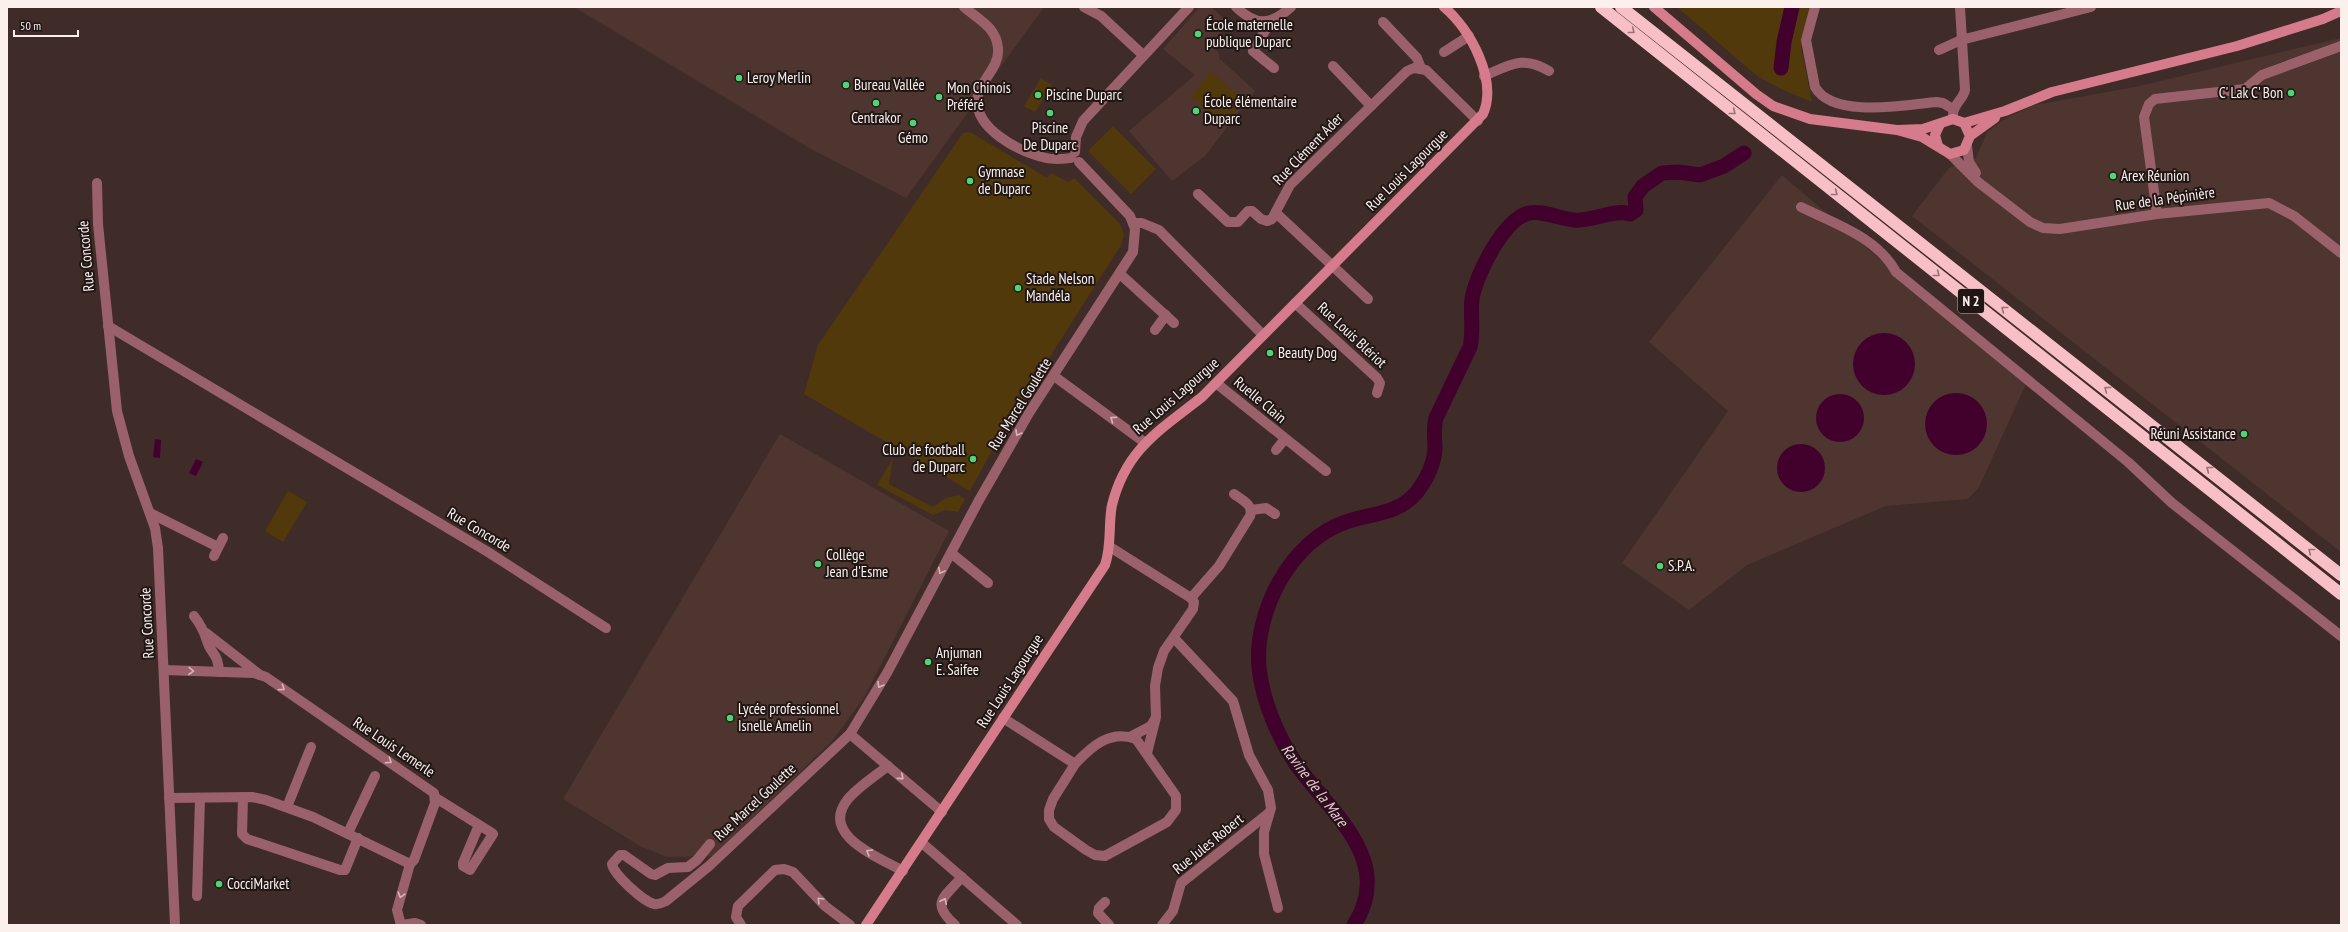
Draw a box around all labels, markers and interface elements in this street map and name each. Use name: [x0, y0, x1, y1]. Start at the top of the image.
scale bar: [14, 12, 78, 38]
place label: École maternelle publique Duparc: [1206, 15, 1293, 51]
text: 50 m: [20, 18, 41, 33]
one-way arrow: [1627, 27, 1634, 34]
marker: École maternelle publique Duparc: [1193, 29, 1203, 39]
place label: Leroy Merlin: [747, 68, 811, 87]
marker: Leroy Merlin: [734, 73, 744, 83]
place label: Bureau Vallée: [854, 75, 925, 94]
place label: Mon Chinois Préféré: [947, 78, 1011, 114]
marker: Bureau Vallée: [841, 80, 851, 90]
place label: C' Lak C' Bon: [2219, 83, 2283, 102]
place label: Piscine Duparc: [1046, 85, 1123, 104]
marker: C' Lak C' Bon: [2286, 88, 2296, 98]
marker: Piscine Duparc: [1033, 90, 1043, 100]
marker: Mon Chinois Préféré: [934, 92, 944, 102]
place label: École élémentaire Duparc: [1204, 92, 1297, 128]
marker: Centrakor: [871, 98, 881, 108]
marker: École élémentaire Duparc: [1191, 106, 1201, 116]
place label: Centrakor: [851, 108, 902, 127]
marker: Piscine De Duparc: [1045, 108, 1055, 118]
street label: Rue Clément Ader: [1269, 108, 1347, 189]
one-way arrow: [1729, 108, 1736, 115]
marker: Gémo: [908, 118, 918, 128]
place label: Piscine De Duparc: [1023, 118, 1077, 154]
street label: Rue Louis Lagourgue: [1362, 125, 1452, 215]
place label: Gémo: [898, 128, 928, 147]
place label: Gymnase de Duparc: [978, 162, 1031, 198]
place label: Arex Réunion: [2121, 166, 2189, 185]
marker: Arex Réunion: [2108, 171, 2118, 181]
marker: Gymnase de Duparc: [965, 176, 975, 186]
street label: Rue de la Pépinière: [2114, 182, 2216, 215]
one-way arrow: [1831, 189, 1838, 196]
street label: Rue Concorde: [73, 220, 98, 292]
place label: Stade Nelson Mandéla: [1026, 269, 1094, 305]
one-way arrow: [1933, 269, 1940, 276]
marker: Stade Nelson Mandéla: [1013, 283, 1023, 293]
road number: N 2: [1958, 289, 1984, 313]
street label: Rue Louis Blériot: [1314, 298, 1391, 372]
one-way arrow: [2002, 307, 2009, 314]
place label: Beauty Dog: [1278, 343, 1337, 362]
marker: Beauty Dog: [1265, 348, 1275, 358]
street label: Rue Louis Lagourgue: [1129, 353, 1223, 438]
street label: Rue Marcel Goulette: [984, 354, 1055, 453]
street label: Ruelle Clain: [1230, 372, 1290, 427]
one-way arrow: [2104, 387, 2111, 394]
one-way arrow: [1110, 416, 1117, 424]
place label: Réuni Assistance: [2151, 424, 2236, 443]
one-way arrow: [1015, 429, 1022, 436]
marker: Réuni Assistance: [2239, 429, 2249, 439]
place label: Club de football de Duparc: [882, 440, 966, 476]
marker: Club de football de Duparc: [968, 454, 978, 464]
one-way arrow: [2207, 467, 2214, 474]
street label: Rue Concorde: [444, 503, 515, 556]
place label: Collège Jean d'Esme: [825, 545, 888, 581]
one-way arrow: [2308, 548, 2315, 555]
place label: S.P.A.: [1668, 556, 1695, 575]
marker: Collège Jean d'Esme: [813, 559, 823, 569]
marker: S.P.A.: [1655, 561, 1665, 571]
one-way arrow: [939, 567, 946, 574]
street label: Rue Concorde: [135, 587, 158, 659]
street label: Rue Louis Lagourgue: [972, 630, 1047, 731]
place label: Anjuman E. Saifee: [936, 643, 982, 679]
marker: Anjuman E. Saifee: [923, 657, 933, 667]
one-way arrow: [188, 667, 194, 676]
one-way arrow: [877, 681, 884, 688]
one-way arrow: [278, 683, 285, 691]
place label: Lycée professionnel Isnelle Amelin: [738, 699, 839, 735]
street label: Rue Louis Lemerle: [350, 712, 439, 781]
marker: Lycée professionnel Isnelle Amelin: [725, 713, 735, 723]
water label: Ravine de la Mare: [1277, 740, 1354, 832]
one-way arrow: [385, 756, 392, 763]
street label: Rue Marcel Goulette: [710, 759, 800, 844]
one-way arrow: [896, 773, 903, 780]
street label: Rue Jules Robert: [1168, 809, 1247, 878]
one-way arrow: [866, 849, 873, 856]
place label: CocciMarket: [227, 874, 289, 893]
marker: CocciMarket: [214, 879, 224, 889]
one-way arrow: [397, 891, 406, 898]
one-way arrow: [818, 898, 825, 905]
one-way arrow: [939, 898, 947, 905]

